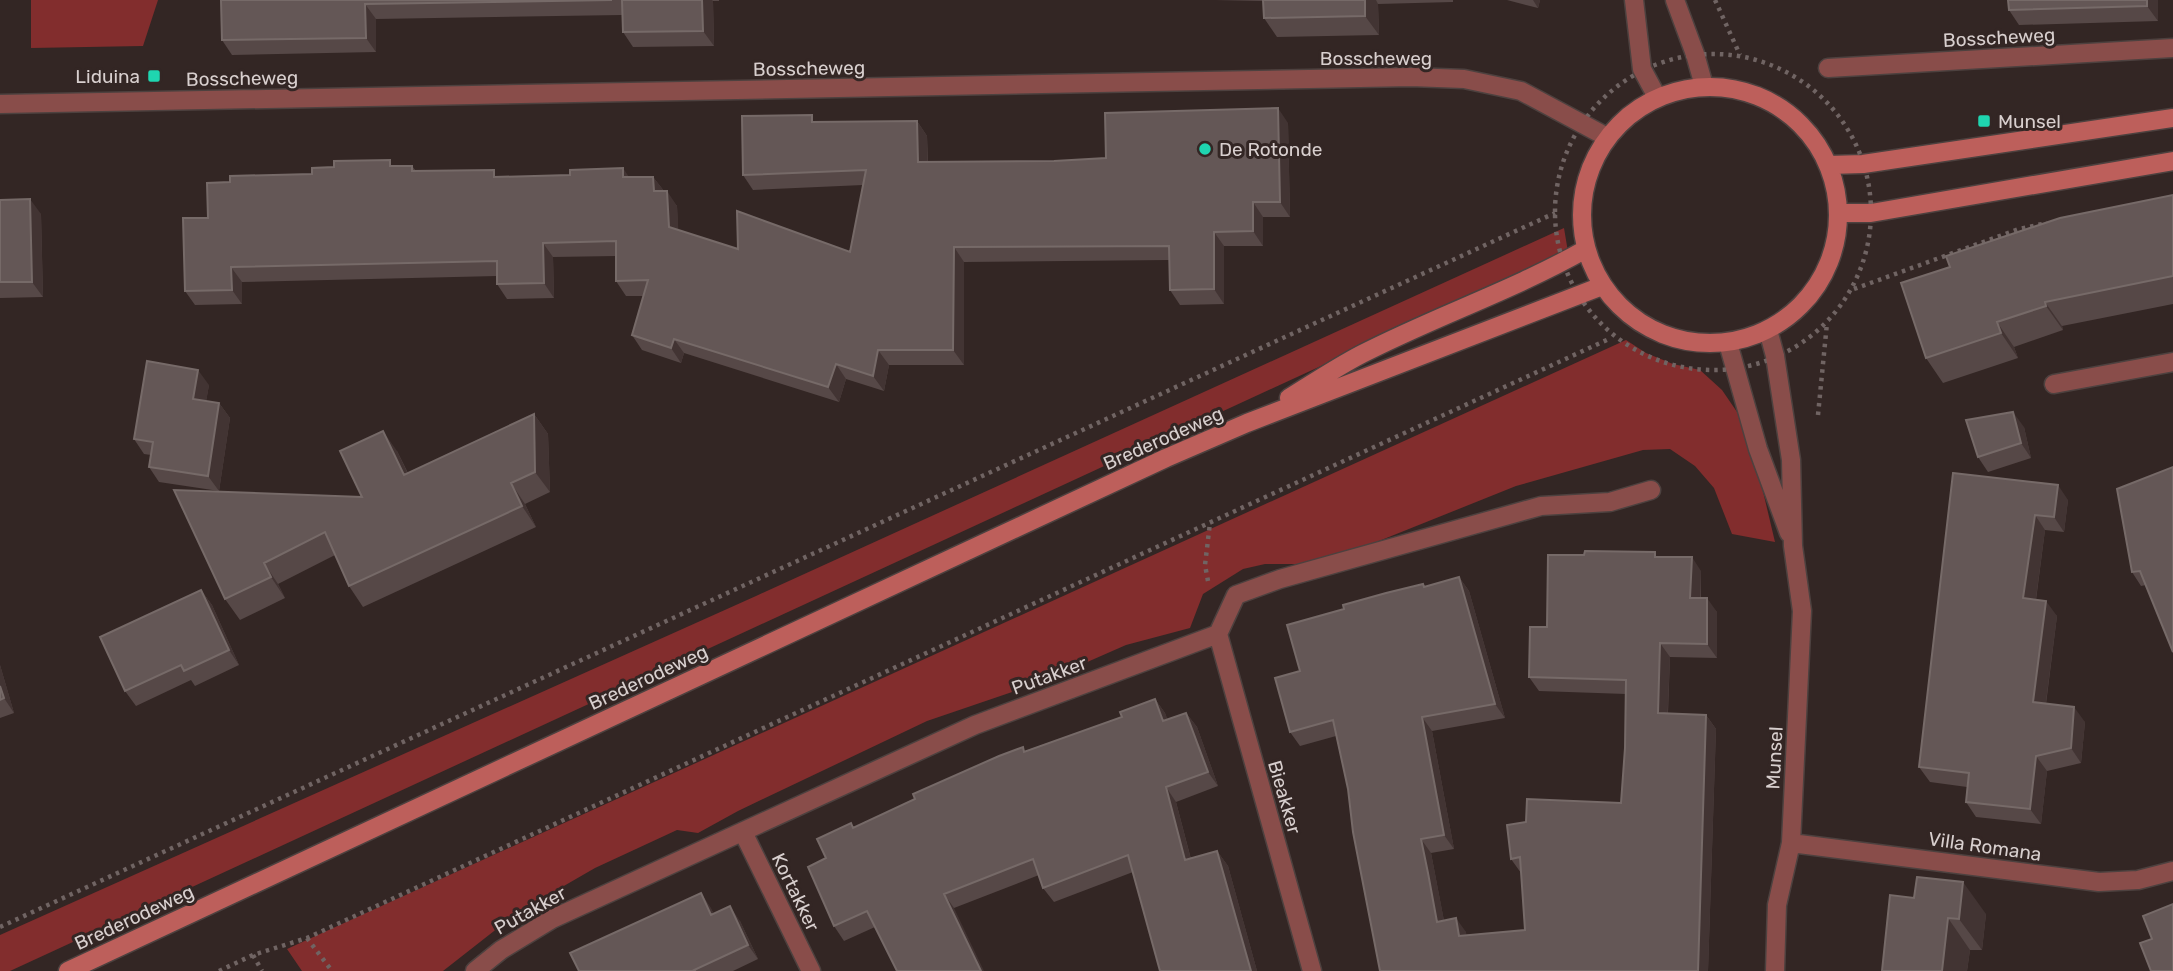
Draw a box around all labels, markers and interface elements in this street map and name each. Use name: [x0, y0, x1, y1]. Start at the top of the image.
street label: Bosscheweg: [1942, 23, 2056, 52]
street label: Bosscheweg: [1320, 47, 1432, 70]
street label: Bosscheweg: [753, 56, 865, 81]
place label: Liduina: [75, 65, 140, 88]
street label: Bosscheweg: [186, 66, 298, 91]
marker: Liduina: [146, 68, 162, 84]
place label: Munsel: [1998, 110, 2061, 133]
marker: Munsel: [1976, 113, 1992, 129]
place label: De Rotonde: [1219, 138, 1322, 161]
marker: De Rotonde: [1197, 141, 1213, 157]
street label: Brederodeweg: [1100, 402, 1227, 475]
street label: Brederodeweg: [585, 640, 711, 715]
street label: Putakker: [1008, 651, 1091, 700]
street label: Munsel: [1761, 726, 1788, 790]
street label: Bieakker: [1263, 758, 1306, 837]
street label: Villa Romana: [1927, 827, 2043, 866]
street label: Kortakker: [767, 849, 825, 936]
street label: Brederodeweg: [71, 880, 197, 955]
street label: Putakker: [490, 881, 571, 940]

